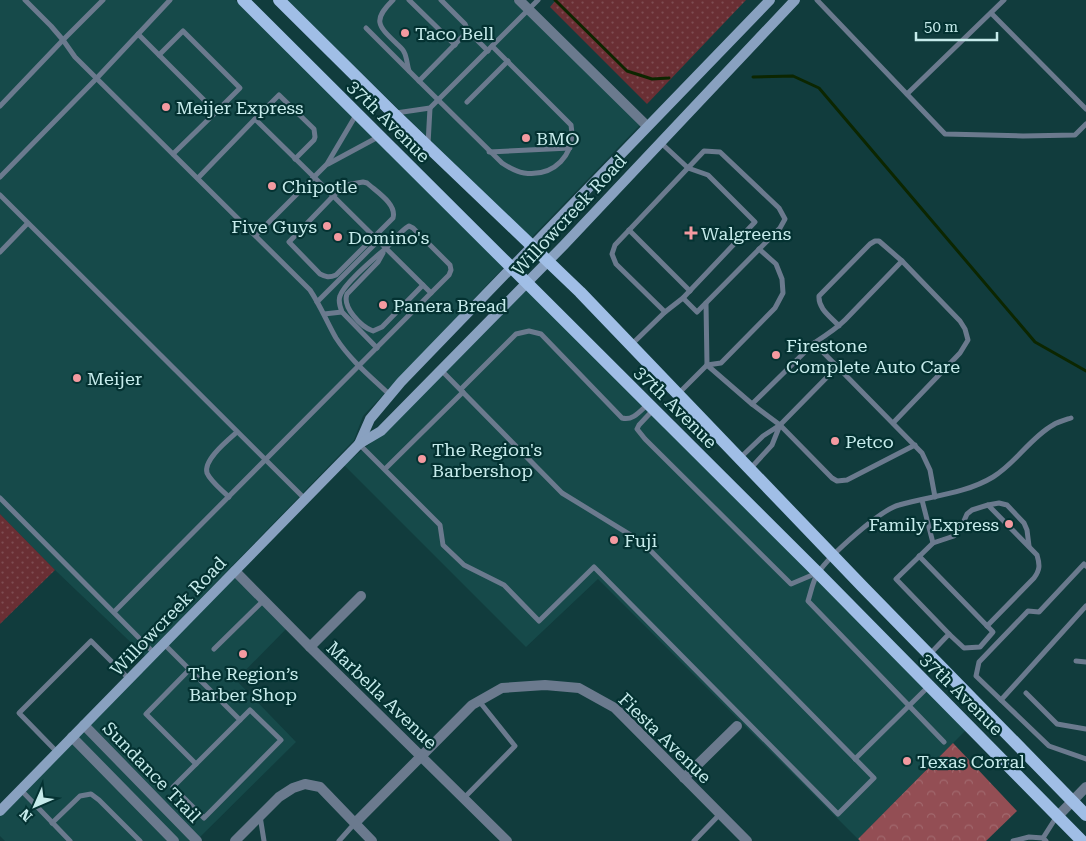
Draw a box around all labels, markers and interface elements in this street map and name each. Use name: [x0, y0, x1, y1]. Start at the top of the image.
scale bar: [916, 10, 997, 42]
text: 50 m: [924, 18, 959, 36]
place label: Taco Bell: [415, 23, 495, 44]
marker: Taco Bell: [399, 27, 411, 39]
street label: 37th Avenue: [344, 76, 435, 167]
place label: Meijer Express: [176, 97, 304, 118]
marker: Meijer Express: [160, 101, 172, 113]
place label: BMO: [536, 128, 580, 149]
marker: BMO: [520, 132, 532, 144]
street label: Willowcreek Road: [508, 150, 631, 280]
place label: Chipotle: [282, 176, 357, 197]
marker: Chipotle: [266, 180, 278, 192]
place label: Five Guys: [231, 216, 317, 237]
marker: Five Guys: [321, 220, 333, 232]
place label: Walgreens: [701, 223, 791, 244]
place label: Domino's: [348, 227, 429, 248]
marker: Walgreens: [685, 227, 697, 239]
marker: Domino's: [332, 231, 344, 243]
place label: Panera Bread: [393, 295, 507, 316]
marker: Panera Bread: [377, 299, 389, 311]
place label: Firestone Complete Auto Care: [786, 335, 960, 377]
marker: Firestone Complete Auto Care: [770, 349, 782, 361]
street label: 37th Avenue: [631, 362, 722, 453]
place label: Meijer: [87, 368, 142, 389]
marker: Meijer: [71, 372, 83, 384]
place label: Petco: [845, 431, 894, 452]
marker: Petco: [829, 435, 841, 447]
place label: The Region's Barbershop: [432, 439, 542, 481]
marker: The Region's Barbershop: [416, 453, 428, 465]
place label: Family Express: [869, 514, 999, 535]
marker: Family Express: [1003, 518, 1015, 530]
place label: Fuji: [624, 530, 657, 551]
marker: Fuji: [608, 534, 620, 546]
street label: Willowcreek Road: [106, 552, 231, 680]
street label: Marbella Avenue: [322, 637, 442, 753]
marker: The Region’s Barber Shop: [237, 648, 249, 660]
street label: 37th Avenue: [917, 649, 1008, 740]
place label: The Region’s Barber Shop: [188, 663, 298, 705]
street label: Fiesta Avenue: [614, 689, 716, 787]
street label: Sundance Trail: [99, 717, 206, 827]
place label: Texas Corral: [917, 751, 1025, 772]
marker: Texas Corral: [901, 755, 913, 767]
north arrow: [10, 781, 60, 831]
text: N: [16, 806, 35, 825]

